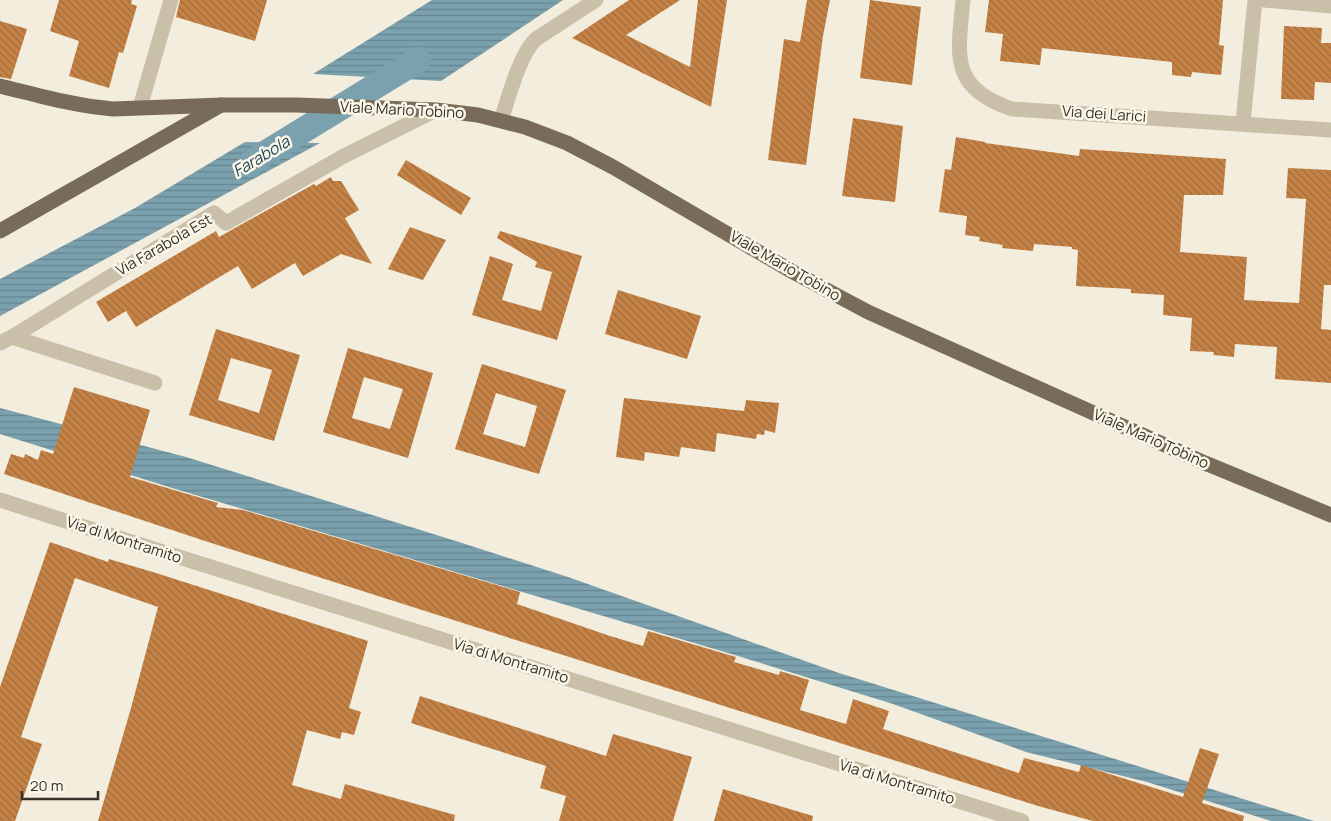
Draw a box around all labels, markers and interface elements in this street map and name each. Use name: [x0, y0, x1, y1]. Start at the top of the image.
street label: Viale Mario Tobino: [339, 96, 465, 123]
street label: Via dei Larici: [1061, 100, 1147, 127]
water label: Farabola: [229, 130, 294, 182]
street label: Via Farabola Est: [112, 209, 216, 281]
street label: Viale Mario Tobino: [726, 225, 844, 306]
street label: Viale Mario Tobino: [1090, 404, 1212, 473]
street label: Via di Montramito: [64, 511, 184, 568]
street label: Via di Montramito: [451, 633, 572, 688]
street label: Via di Montramito: [837, 754, 958, 809]
scale bar: [22, 768, 99, 800]
text: 20 m: [30, 775, 63, 796]

